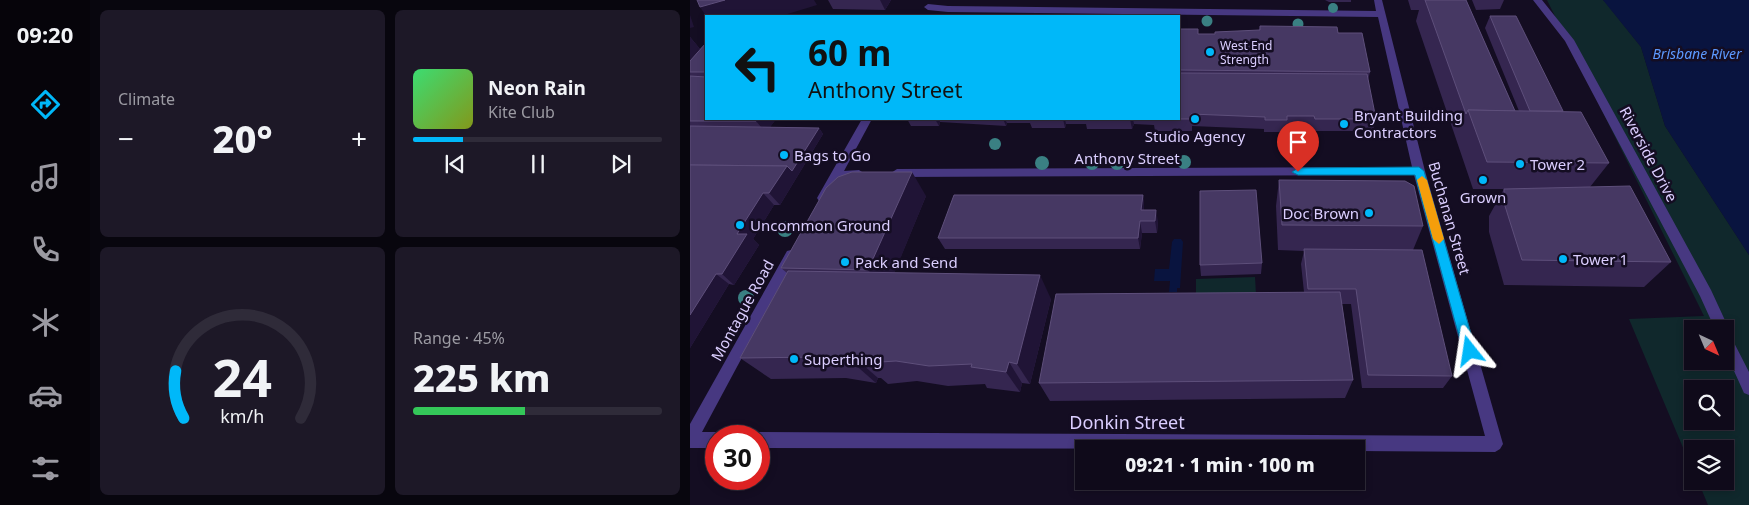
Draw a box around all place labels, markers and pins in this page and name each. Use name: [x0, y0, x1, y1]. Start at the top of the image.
place label: West End Strength: [1220, 37, 1272, 68]
marker: West End Strength: [1204, 46, 1216, 58]
place label: Bryant Building Contractors: [1354, 105, 1463, 142]
marker: Studio Agency: [1189, 113, 1201, 125]
marker: Bryant Building Contractors: [1338, 118, 1350, 130]
pin: [1277, 121, 1319, 172]
place label: Studio Agency: [1145, 126, 1246, 146]
place label: Bags to Go: [794, 145, 871, 165]
marker: Bags to Go: [778, 149, 790, 161]
place label: Tower 2: [1530, 154, 1585, 174]
marker: Tower 2: [1514, 158, 1526, 170]
marker: Grown: [1477, 174, 1489, 186]
place label: Grown: [1460, 187, 1506, 207]
place label: Doc Brown: [1282, 203, 1359, 223]
marker: Doc Brown: [1363, 207, 1375, 219]
place label: Uncommon Ground: [750, 215, 890, 235]
marker: Uncommon Ground: [734, 219, 746, 231]
place label: Tower 1: [1573, 249, 1628, 269]
place label: Pack and Send: [855, 252, 958, 272]
marker: Tower 1: [1557, 253, 1569, 265]
marker: Pack and Send: [839, 256, 851, 268]
place label: Superthing: [804, 349, 882, 369]
marker: Superthing: [788, 353, 800, 365]

